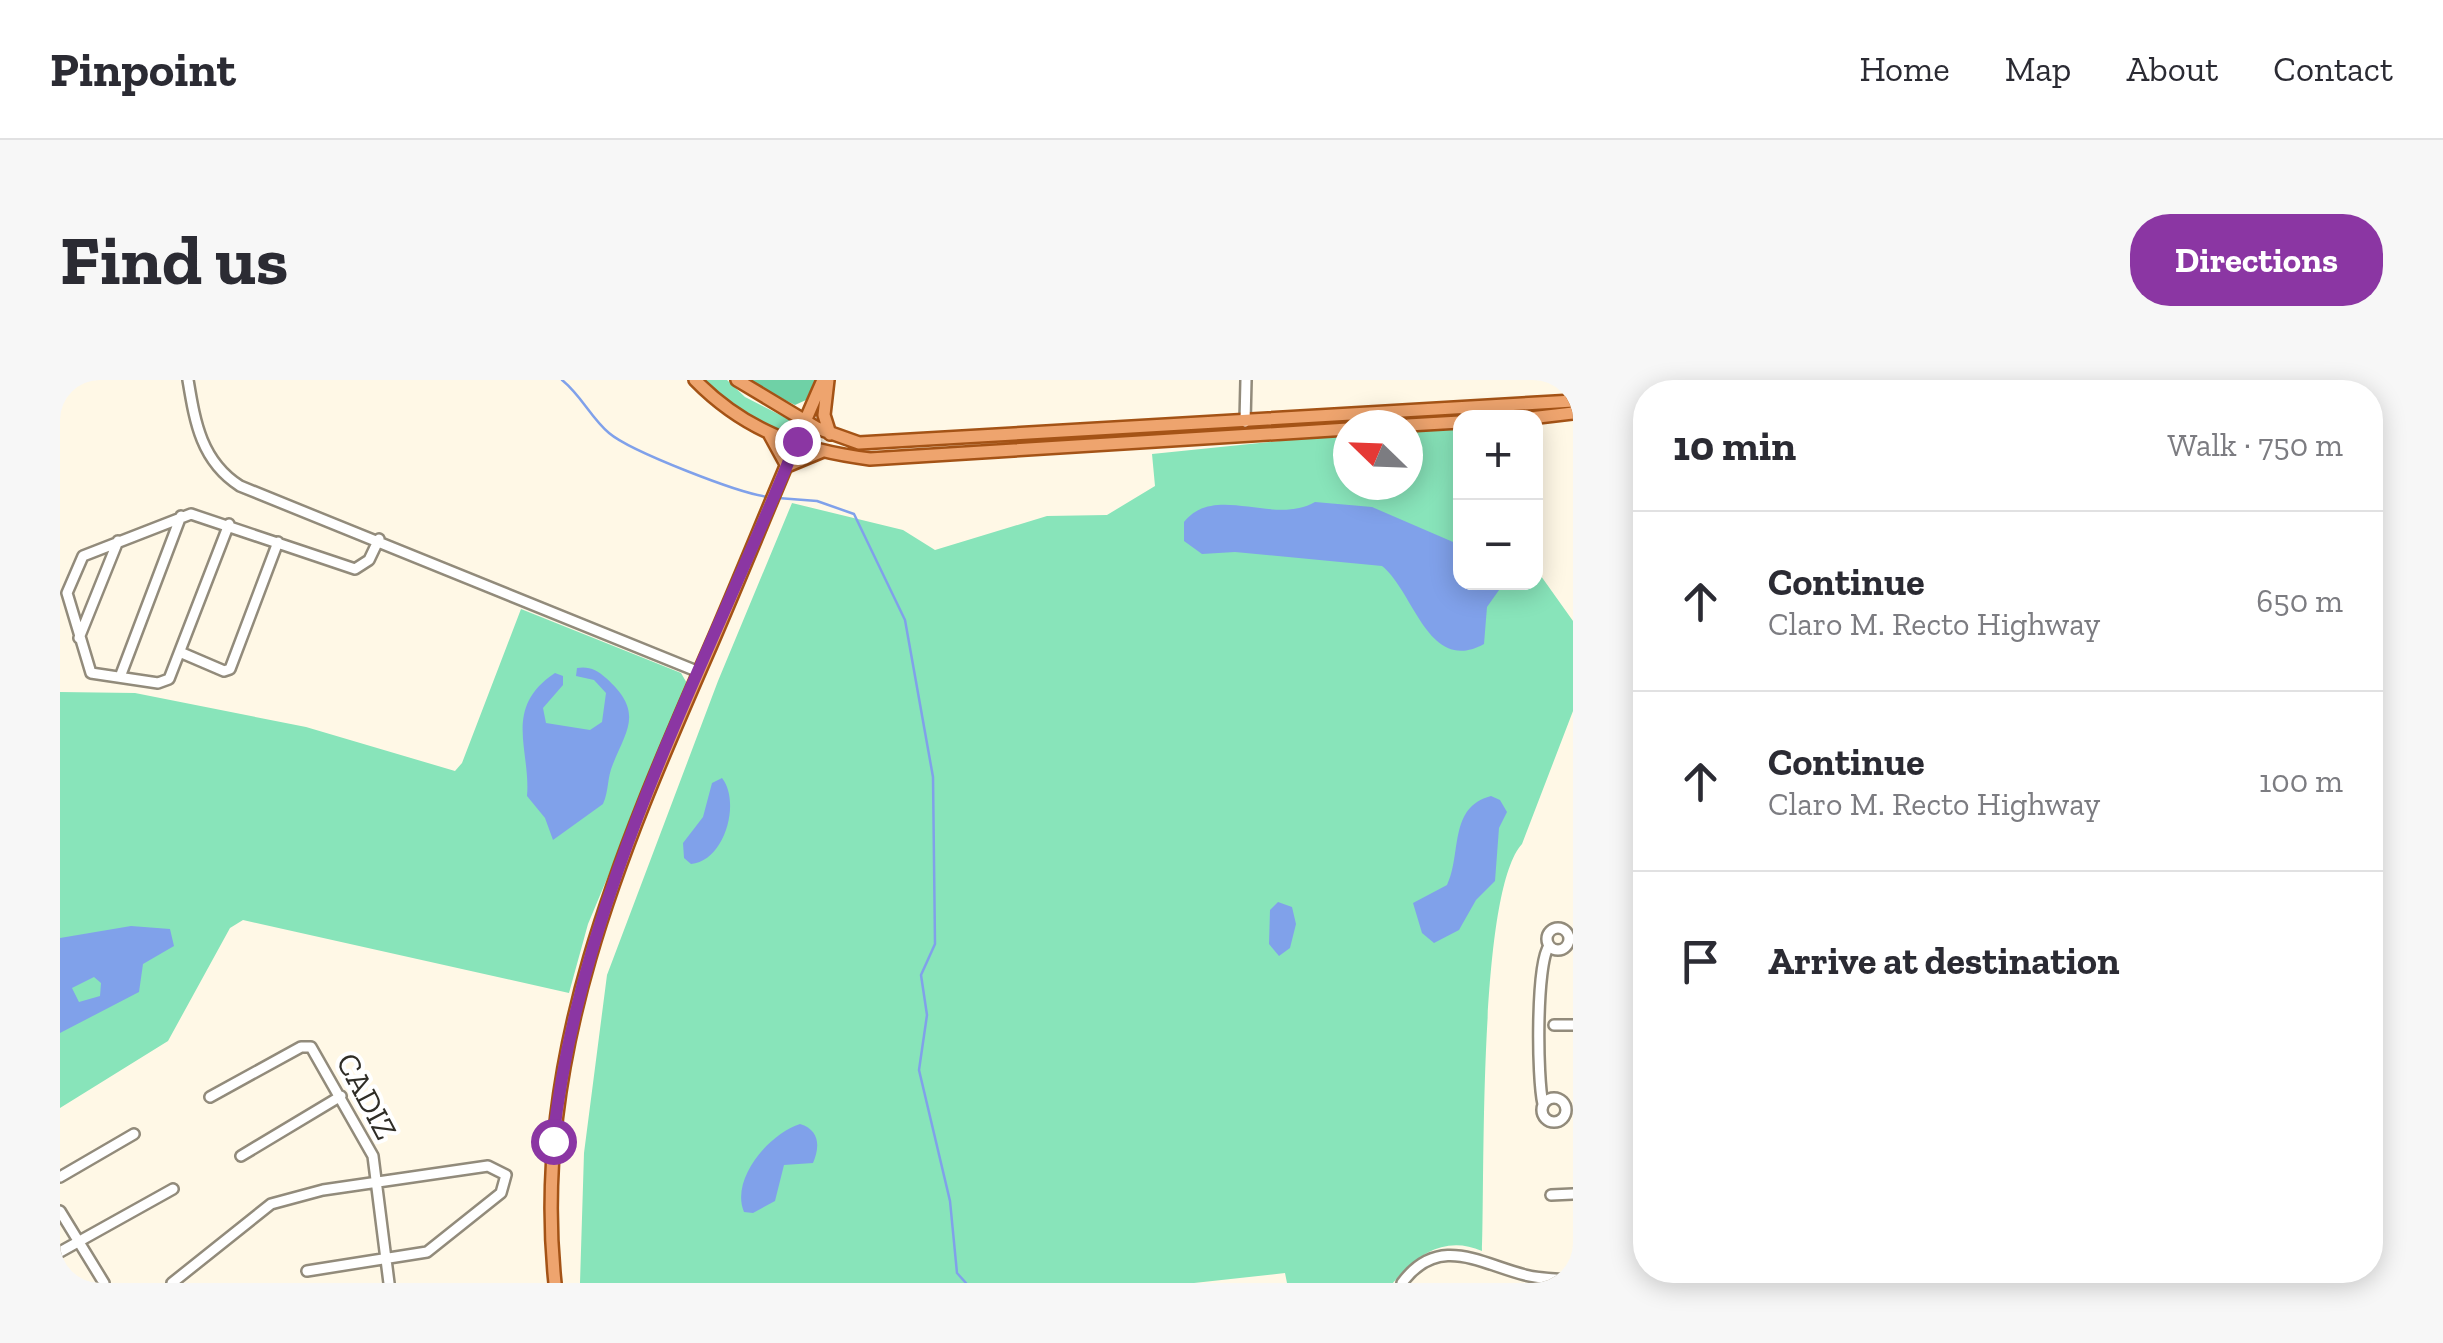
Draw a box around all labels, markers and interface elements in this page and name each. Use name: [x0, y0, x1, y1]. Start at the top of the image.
text: Pinpoint: [50, 41, 236, 98]
text: Home: [1859, 48, 1950, 90]
text: Map: [2005, 48, 2071, 90]
text: About: [2126, 48, 2218, 90]
text: Contact: [2273, 48, 2393, 90]
button: Directions: [2130, 214, 2383, 306]
text: Find us: [60, 218, 288, 302]
north arrow: [1333, 410, 1423, 500]
map controls: [1453, 410, 1543, 590]
button: +: [1453, 410, 1543, 500]
route end: [775, 419, 821, 465]
text: 10 min: [1673, 420, 1796, 471]
text: Walk · 750 m: [2168, 426, 2343, 464]
button: −: [1453, 500, 1543, 590]
text: Continue: [1768, 559, 1925, 605]
icon: ahead: [1673, 574, 1728, 629]
text: 650 m: [2256, 582, 2343, 620]
text: Claro M. Recto Highway: [1768, 605, 2100, 643]
text: Continue: [1768, 739, 1925, 785]
icon: ahead: [1673, 754, 1728, 809]
text: 100 m: [2259, 762, 2343, 800]
text: Claro M. Recto Highway: [1768, 785, 2100, 823]
icon: arrive: [1673, 934, 1728, 989]
text: Arrive at destination: [1768, 938, 2119, 984]
street label: CADIZ: [329, 1046, 405, 1146]
route start: [531, 1119, 577, 1165]

